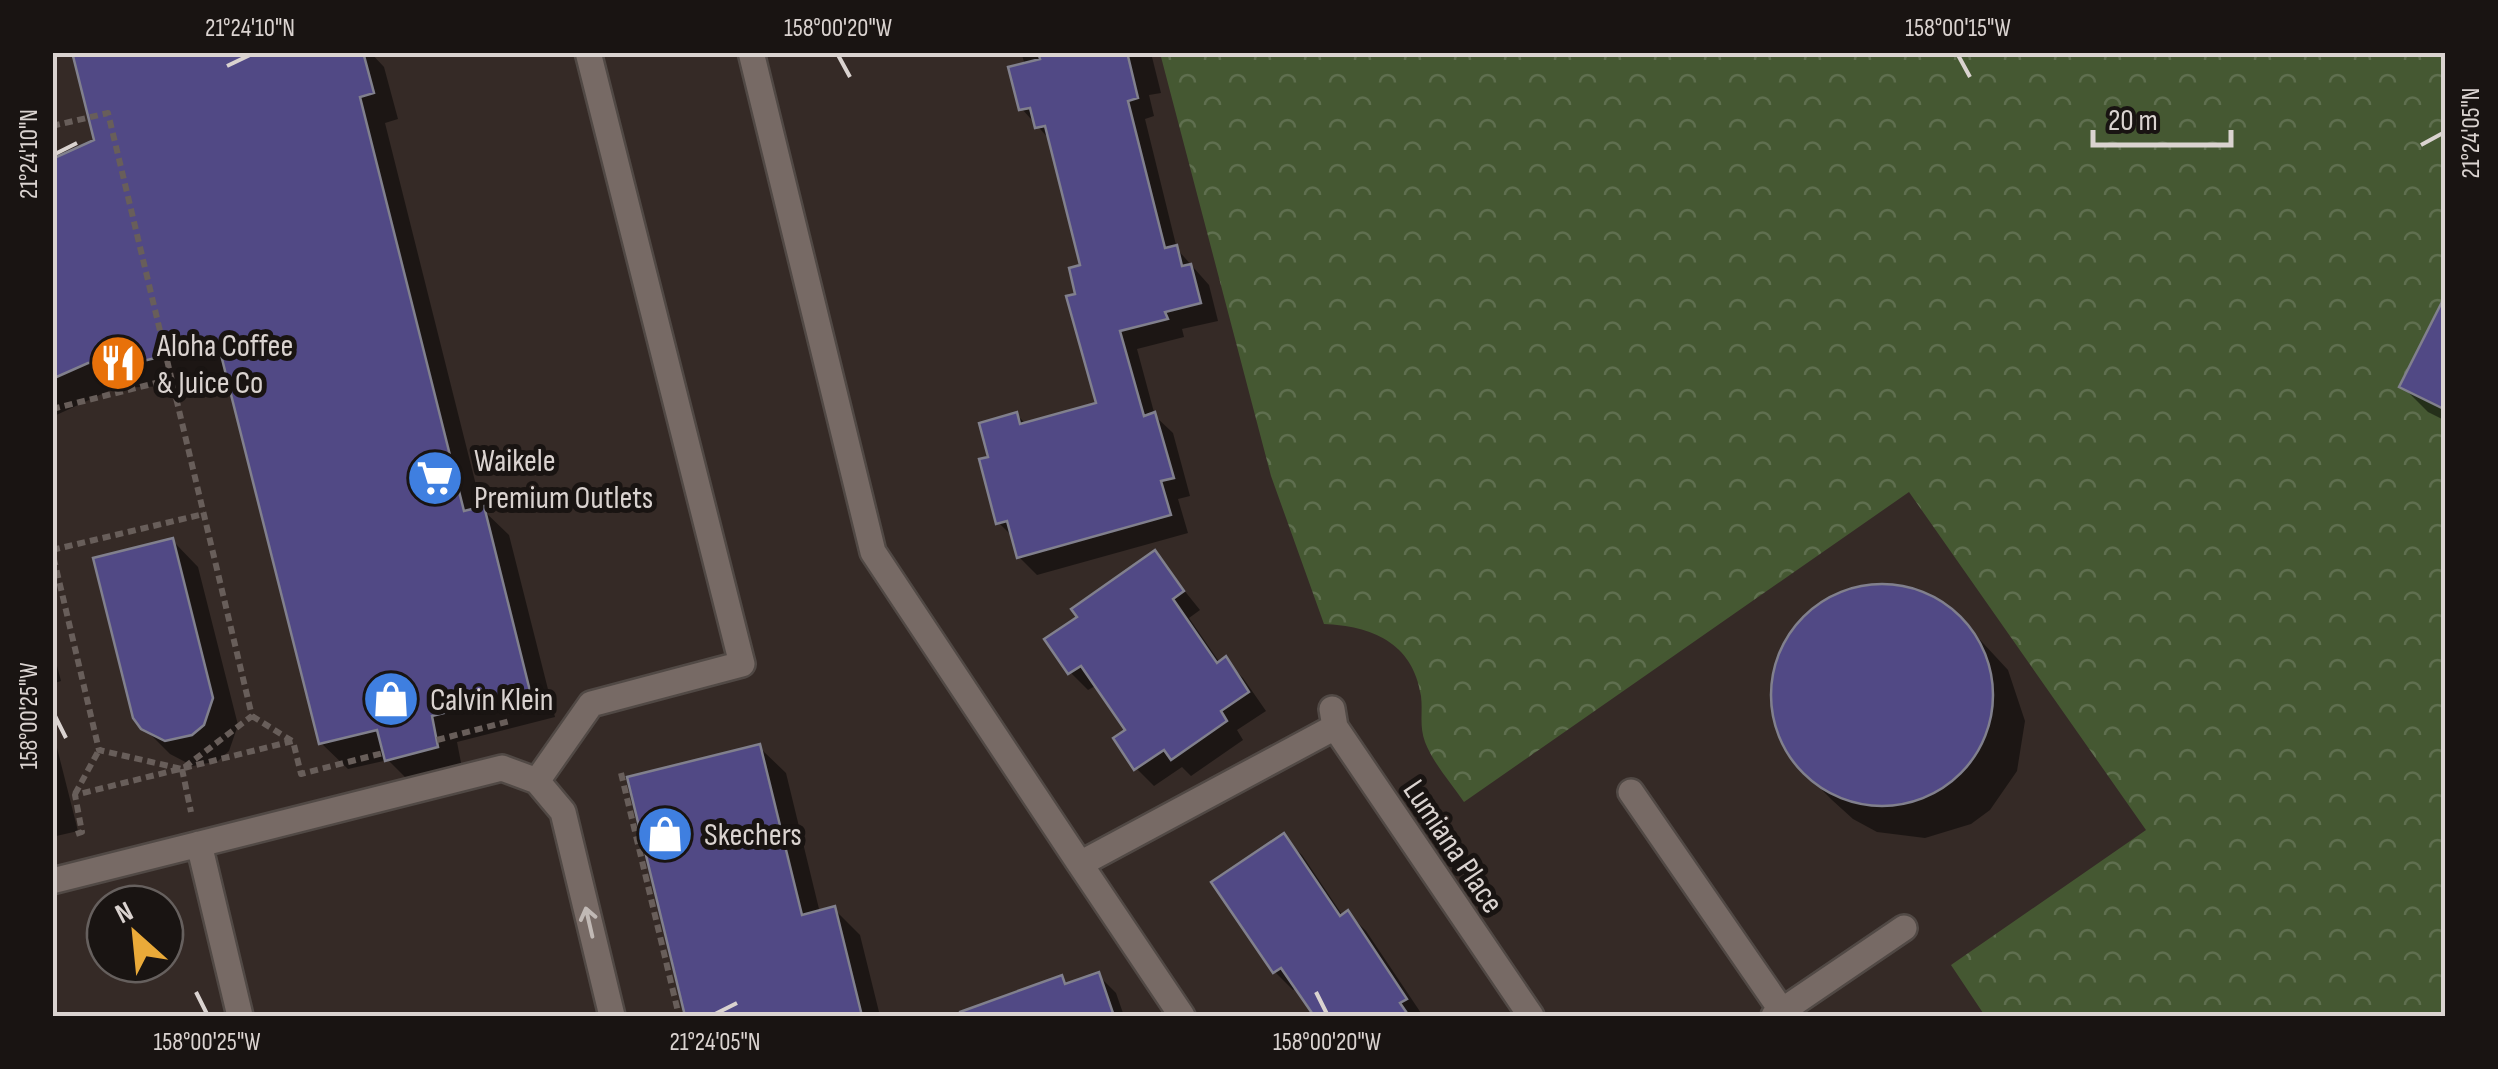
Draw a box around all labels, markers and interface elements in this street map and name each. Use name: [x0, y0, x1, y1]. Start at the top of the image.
text: 21°24'10"N: [205, 13, 295, 44]
text: 158°00'20"W: [784, 13, 892, 44]
text: 158°00'15"W: [1905, 13, 2011, 44]
scale bar: [2093, 85, 2230, 147]
text: 21°24'05"N: [2456, 87, 2487, 179]
text: 20 m: [2108, 103, 2158, 139]
text: 21°24'10"N: [14, 109, 45, 199]
place label: Aloha Coffee & Juice Co: [156, 327, 293, 403]
restaurant icon: Aloha Coffee & Juice Co: [88, 333, 148, 393]
place label: Waikele Premium Outlets: [474, 442, 653, 518]
supermarket icon: Waikele Premium Outlets: [405, 448, 465, 508]
text: 158°00'25"W: [14, 663, 45, 769]
shop icon: Calvin Klein: [361, 669, 421, 729]
place label: Calvin Klein: [430, 681, 553, 720]
street label: Lumiana Place: [1394, 773, 1512, 921]
shop icon: Skechers: [635, 804, 695, 864]
place label: Skechers: [704, 816, 802, 855]
north arrow: [85, 884, 185, 984]
text: N: [110, 895, 138, 931]
one-way arrow: [579, 907, 597, 939]
text: 158°00'25"W: [154, 1027, 260, 1058]
text: 21°24'05"N: [669, 1027, 761, 1058]
text: 158°00'20"W: [1273, 1027, 1381, 1058]

